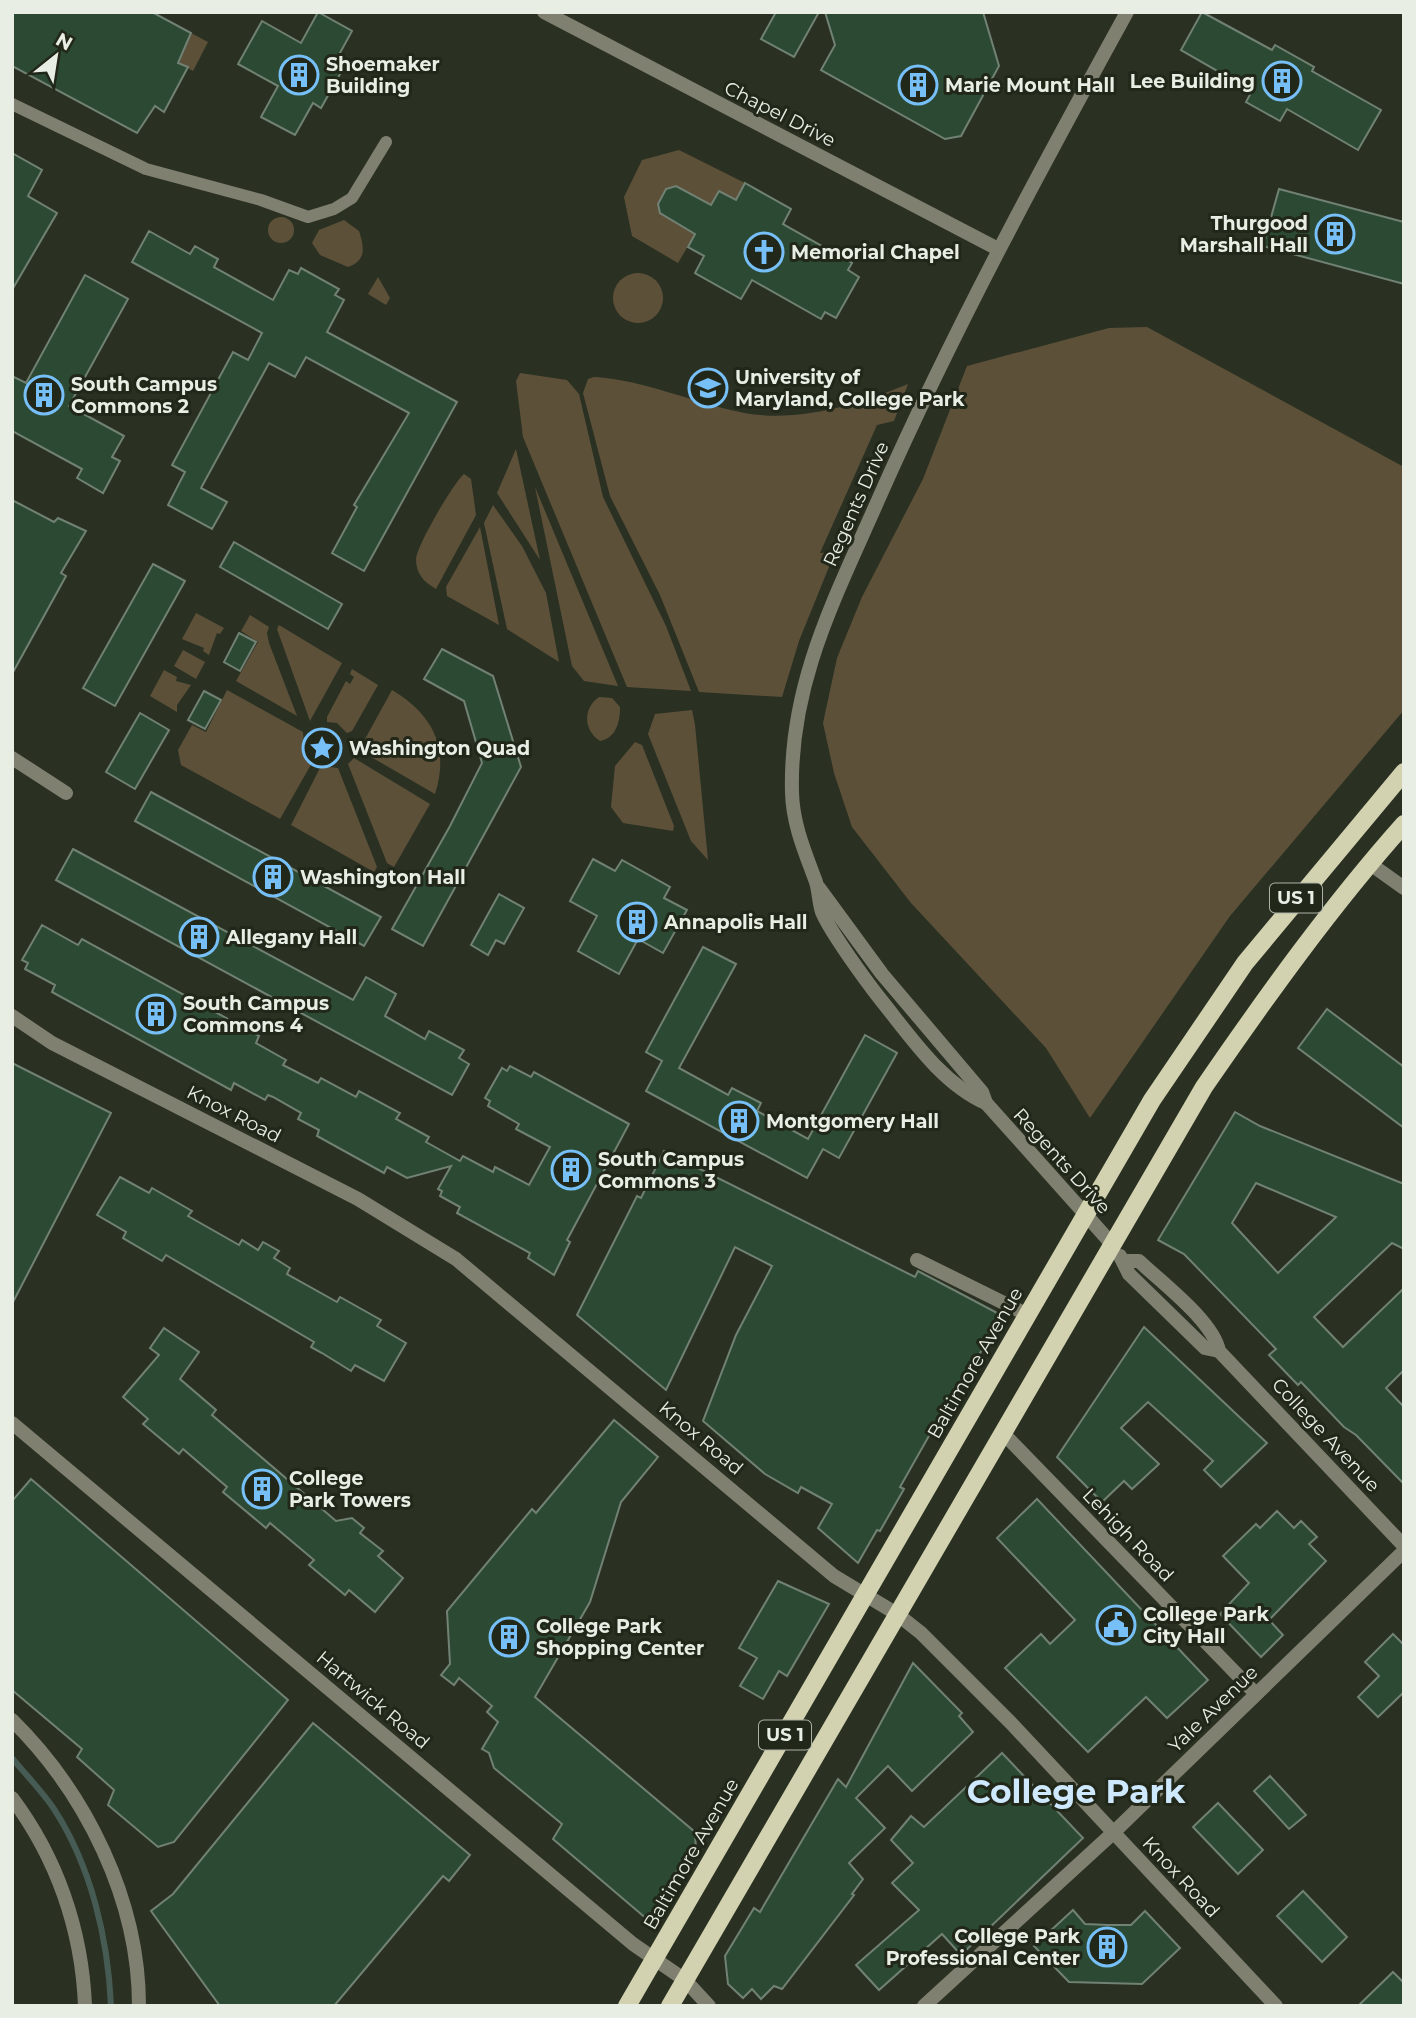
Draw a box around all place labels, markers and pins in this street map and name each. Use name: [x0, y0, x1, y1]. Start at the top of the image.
place label: Shoemaker Building: [326, 53, 440, 98]
building icon: Shoemaker Building: [278, 54, 320, 96]
building icon: Lee Building: [1261, 60, 1303, 102]
building icon: Marie Mount Hall: [897, 64, 939, 106]
place label: Lee Building: [1130, 70, 1255, 93]
place label: Marie Mount Hall: [945, 74, 1115, 97]
place label: Thurgood Marshall Hall: [1180, 212, 1308, 257]
building icon: Thurgood Marshall Hall: [1314, 213, 1356, 255]
church icon: Memorial Chapel: [743, 231, 785, 273]
place label: Memorial Chapel: [791, 241, 960, 264]
place label: University of Maryland, College Park: [735, 366, 965, 411]
school or university icon: University of Maryland, College Park: [687, 367, 729, 409]
place label: South Campus Commons 2: [71, 373, 217, 418]
building icon: South Campus Commons 2: [23, 374, 65, 416]
place icon: Washington Quad: [301, 727, 343, 769]
place label: Washington Quad: [349, 737, 530, 760]
building icon: Washington Hall: [252, 856, 294, 898]
place label: Washington Hall: [300, 866, 466, 889]
building icon: Annapolis Hall: [616, 901, 658, 943]
place label: Annapolis Hall: [663, 911, 808, 934]
building icon: Allegany Hall: [178, 916, 220, 958]
place label: Allegany Hall: [225, 926, 357, 949]
place label: South Campus Commons 4: [183, 992, 329, 1037]
building icon: South Campus Commons 4: [135, 993, 177, 1035]
building icon: Montgomery Hall: [718, 1100, 760, 1142]
place label: Montgomery Hall: [766, 1110, 939, 1133]
place label: South Campus Commons 3: [598, 1148, 744, 1193]
building icon: South Campus Commons 3: [550, 1149, 592, 1191]
place label: College Park Towers: [289, 1467, 411, 1512]
building icon: College Park Towers: [241, 1468, 283, 1510]
place label: College Park City Hall: [1143, 1603, 1269, 1648]
public building icon: College Park City Hall: [1095, 1604, 1137, 1646]
place label: College Park Shopping Center: [536, 1615, 704, 1660]
building icon: College Park Shopping Center: [488, 1616, 530, 1658]
place label: College Park Professional Center: [886, 1925, 1081, 1970]
building icon: College Park Professional Center: [1086, 1926, 1128, 1968]

